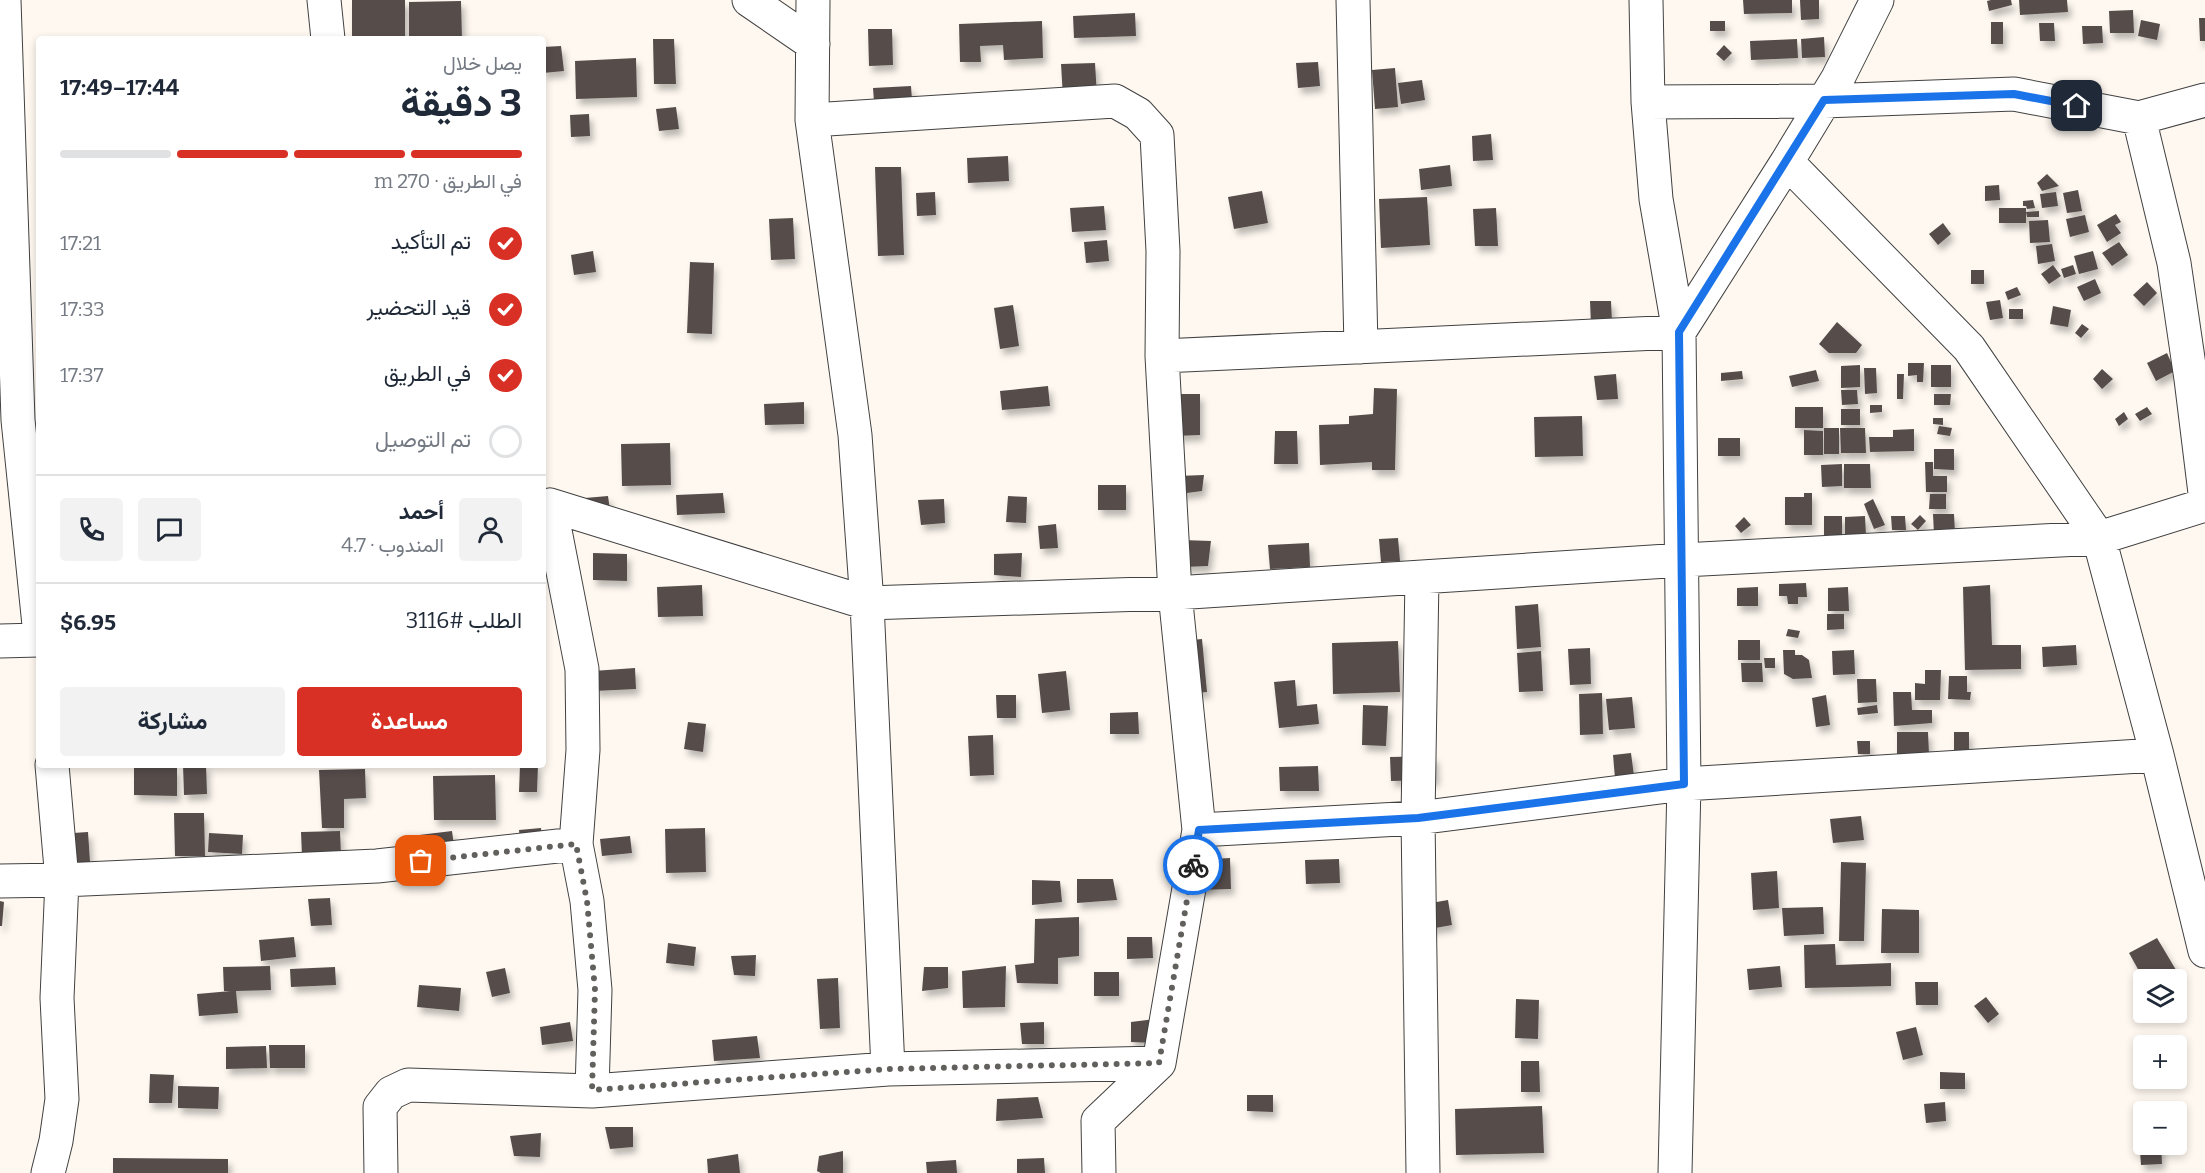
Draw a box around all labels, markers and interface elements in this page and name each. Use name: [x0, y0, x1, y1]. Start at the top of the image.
text: يصل خلال: [443, 51, 522, 75]
text: 17:44–17:49: [60, 74, 179, 101]
text: 3 دقيقة: [401, 80, 522, 126]
pin: [2051, 80, 2102, 131]
icon: home: [2060, 89, 2093, 122]
text: في الطريق · 270 m: [374, 169, 522, 193]
icon: check: [489, 227, 522, 260]
text: تم التأكيد: [391, 228, 471, 255]
text: 17:21: [60, 231, 101, 255]
icon: check: [489, 293, 522, 326]
text: قيد التحضير: [366, 294, 471, 321]
text: 17:33: [60, 297, 105, 321]
icon: check: [489, 359, 522, 392]
text: في الطريق: [384, 360, 471, 387]
text: 17:37: [60, 363, 104, 387]
text: تم التوصيل: [375, 426, 471, 453]
button: phone: [60, 498, 123, 561]
button: chat: [138, 498, 201, 561]
text: أحمد: [399, 498, 444, 525]
button: person: [459, 498, 522, 561]
text: المندوب · 4.7: [341, 533, 444, 557]
text: الطلب #3116: [406, 607, 522, 634]
text: $6.95: [60, 609, 116, 636]
button: مشاركة: [60, 687, 285, 756]
button: مساعدة: [297, 687, 522, 756]
pin: [395, 835, 446, 886]
courier: [1163, 835, 1223, 895]
icon: bag: [404, 844, 437, 877]
icon: bike: [1177, 849, 1210, 882]
map controls: [2133, 969, 2187, 1155]
button: layers: [2133, 969, 2187, 1023]
button: +: [2133, 1035, 2187, 1089]
button: −: [2133, 1101, 2187, 1155]

